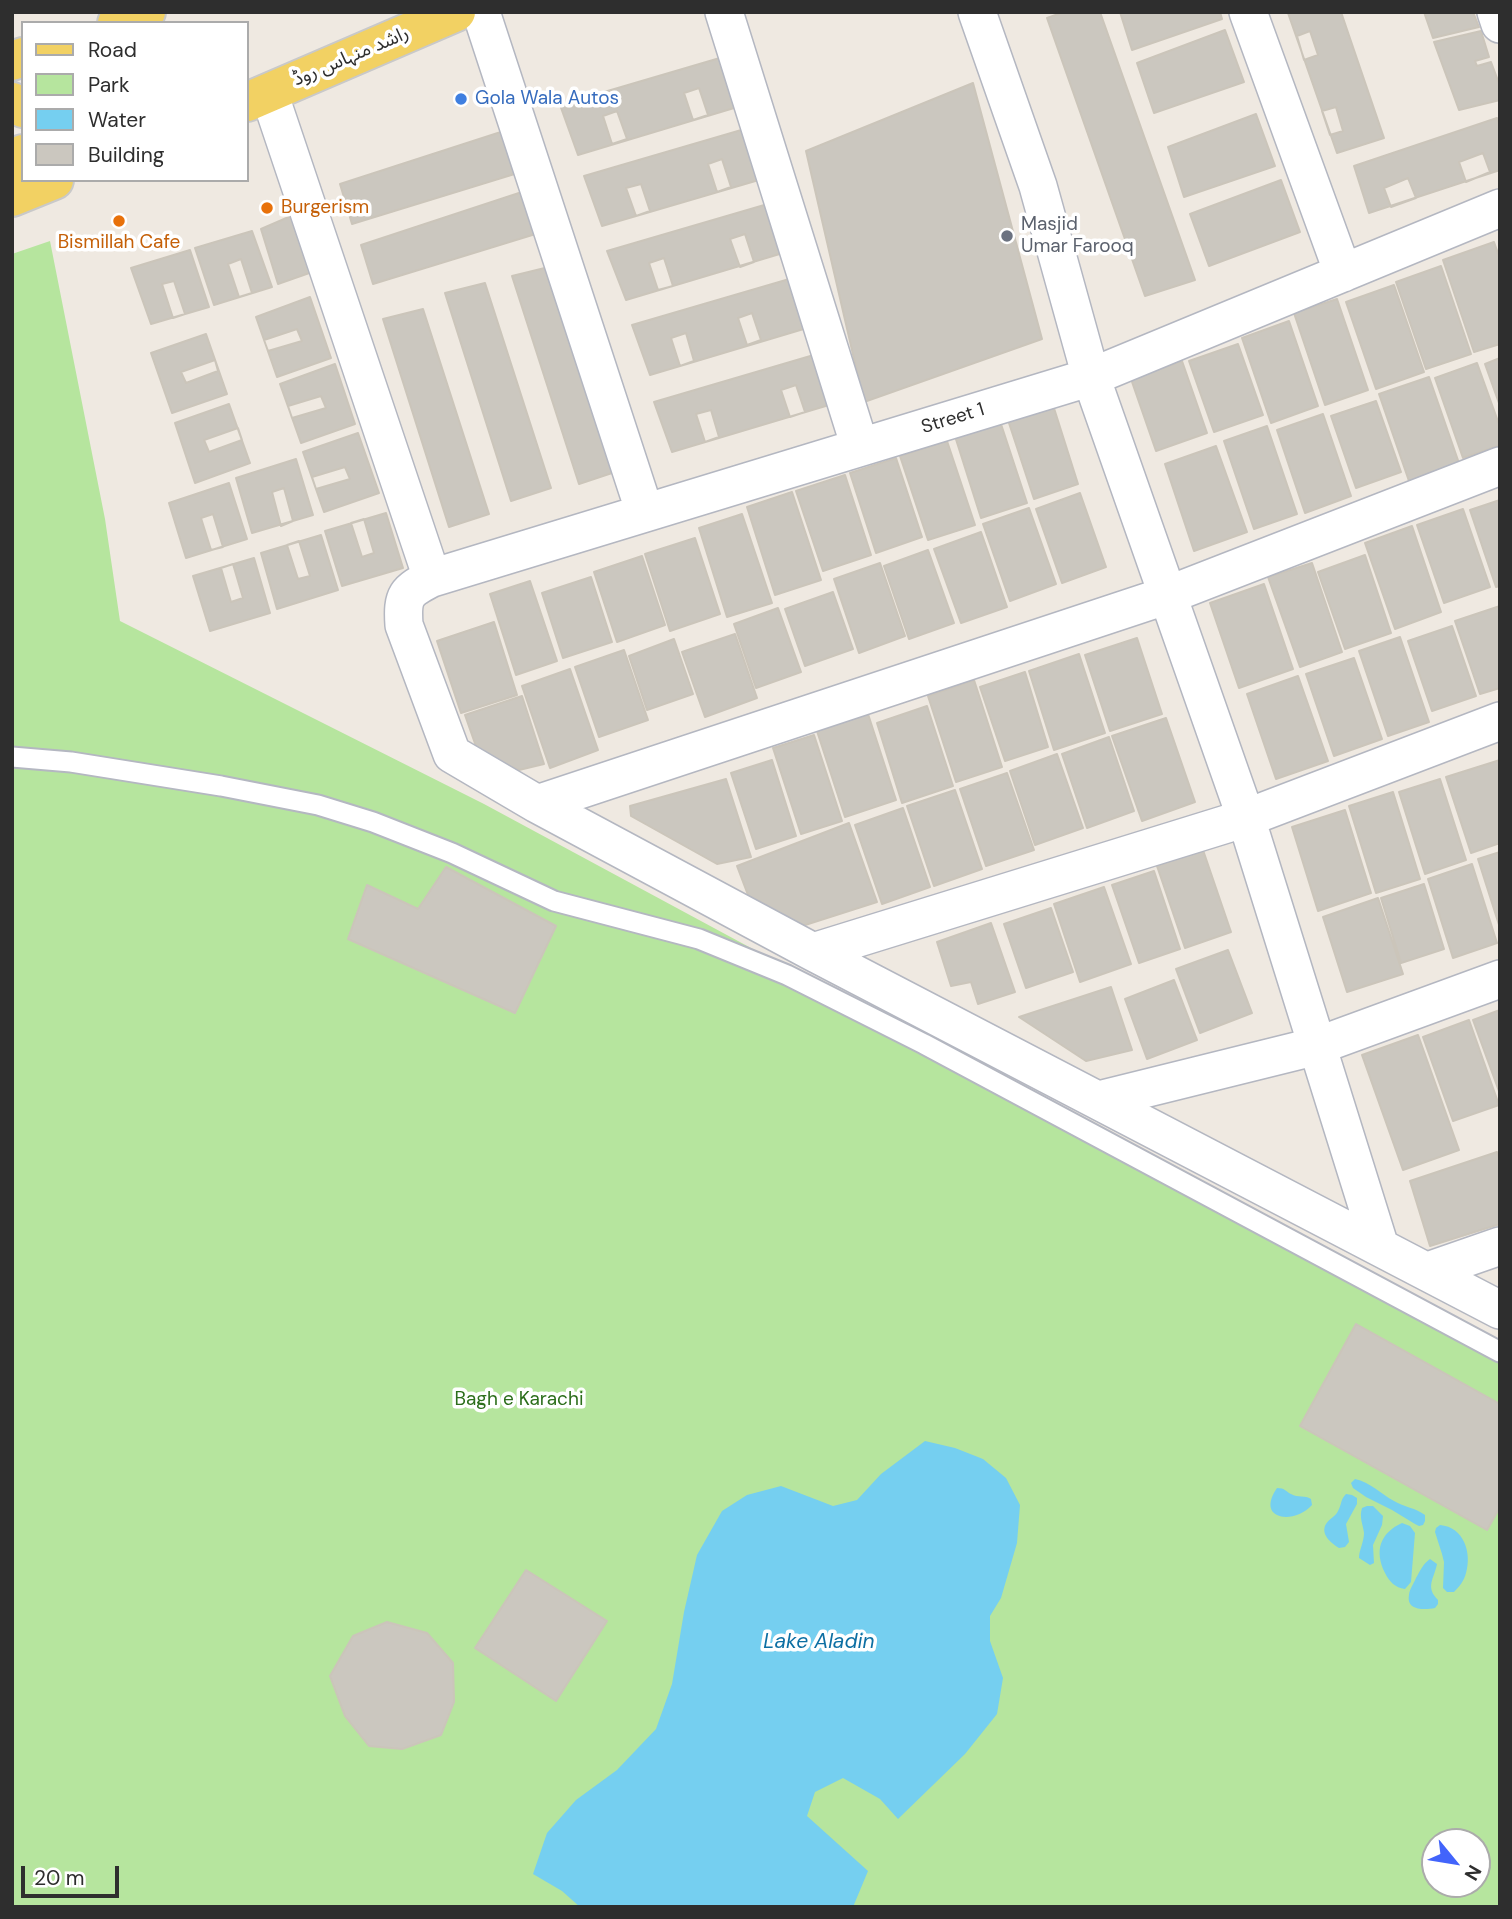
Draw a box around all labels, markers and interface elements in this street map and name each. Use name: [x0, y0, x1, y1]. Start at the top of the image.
legend: [21, 21, 248, 182]
street label: راشد منہاس روڈ: [289, 22, 413, 92]
text: Road: [88, 36, 137, 64]
text: Park: [88, 71, 129, 99]
place label: Gola Wala Autos: [475, 88, 619, 110]
marker: Gola Wala Autos: [453, 91, 469, 107]
text: Water: [88, 106, 146, 134]
text: Building: [88, 141, 164, 169]
place label: Burgerism: [281, 197, 369, 219]
marker: Burgerism: [259, 200, 275, 216]
marker: Bismillah Cafe: [111, 213, 127, 229]
place label: Masjid Umar Farooq: [1021, 214, 1134, 258]
marker: Masjid Umar Farooq: [999, 228, 1015, 244]
place label: Bismillah Cafe: [58, 232, 180, 254]
street label: Street 1: [919, 399, 987, 439]
park label: Bagh e Karachi: [455, 1389, 583, 1411]
water label: Lake Aladin: [763, 1629, 875, 1655]
north arrow: [1421, 1828, 1491, 1898]
scale bar: [24, 1853, 122, 1897]
text: N: [1459, 1860, 1487, 1885]
text: 20 m: [34, 1864, 85, 1892]

